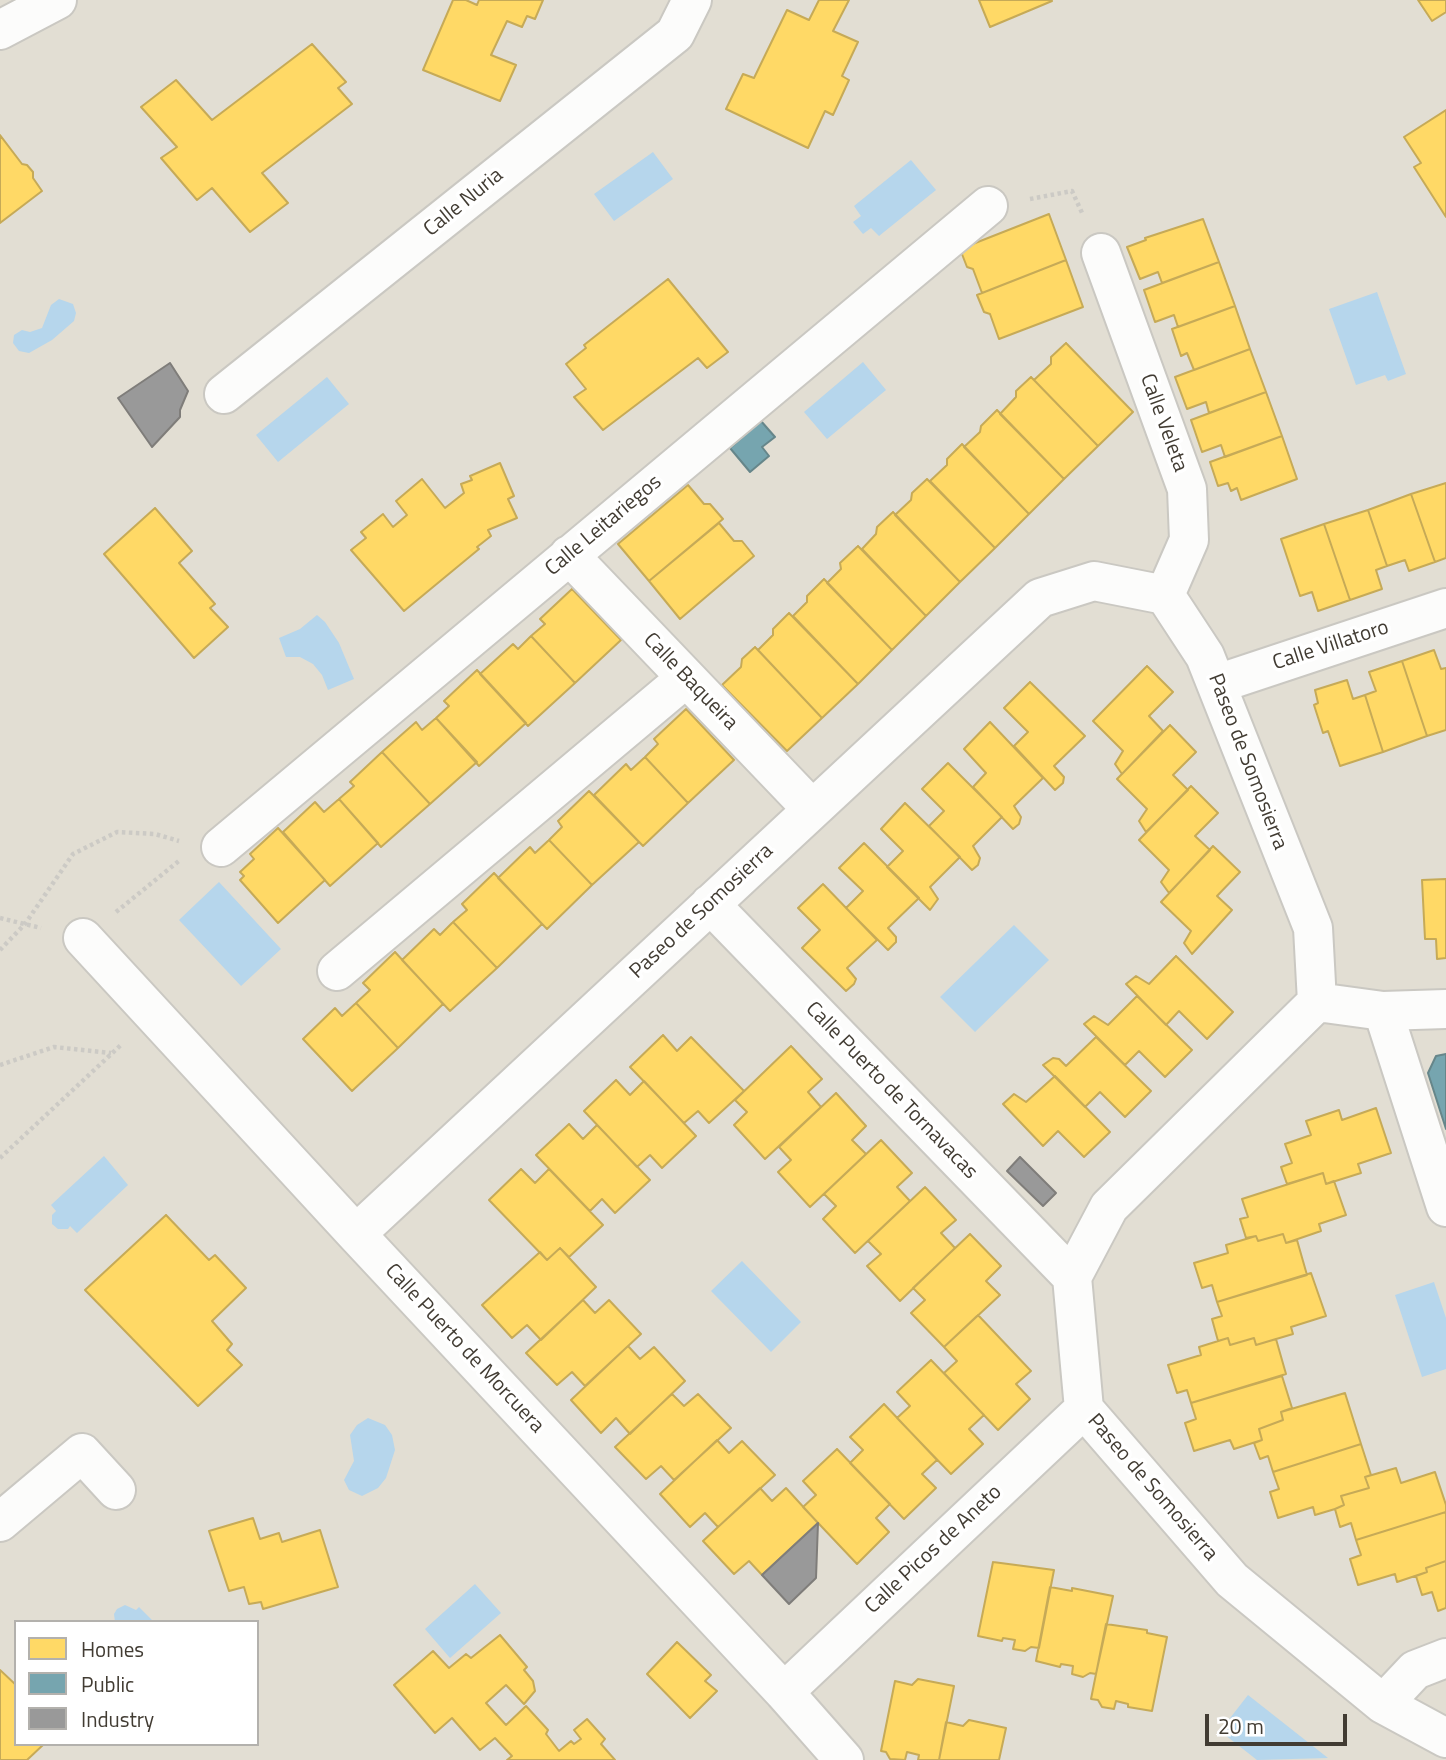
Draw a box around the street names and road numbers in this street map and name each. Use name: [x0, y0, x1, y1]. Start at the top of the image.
street label: Calle Nuria: [419, 163, 509, 243]
street label: Calle Veleta: [1134, 371, 1192, 475]
street label: Calle Leitariegos: [541, 470, 667, 582]
street label: Calle Villatoro: [1270, 615, 1392, 677]
street label: Calle Baqueira: [637, 628, 743, 736]
street label: Paseo de Somosierra: [1202, 670, 1292, 854]
street label: Paseo de Somosierra: [625, 839, 779, 985]
street label: Calle Puerto de Tornavacas: [800, 997, 982, 1185]
street label: Calle Puerto de Morcuera: [379, 1259, 549, 1439]
street label: Paseo de Somosierra: [1081, 1409, 1223, 1567]
street label: Calle Picos de Aneto: [860, 1480, 1008, 1620]

